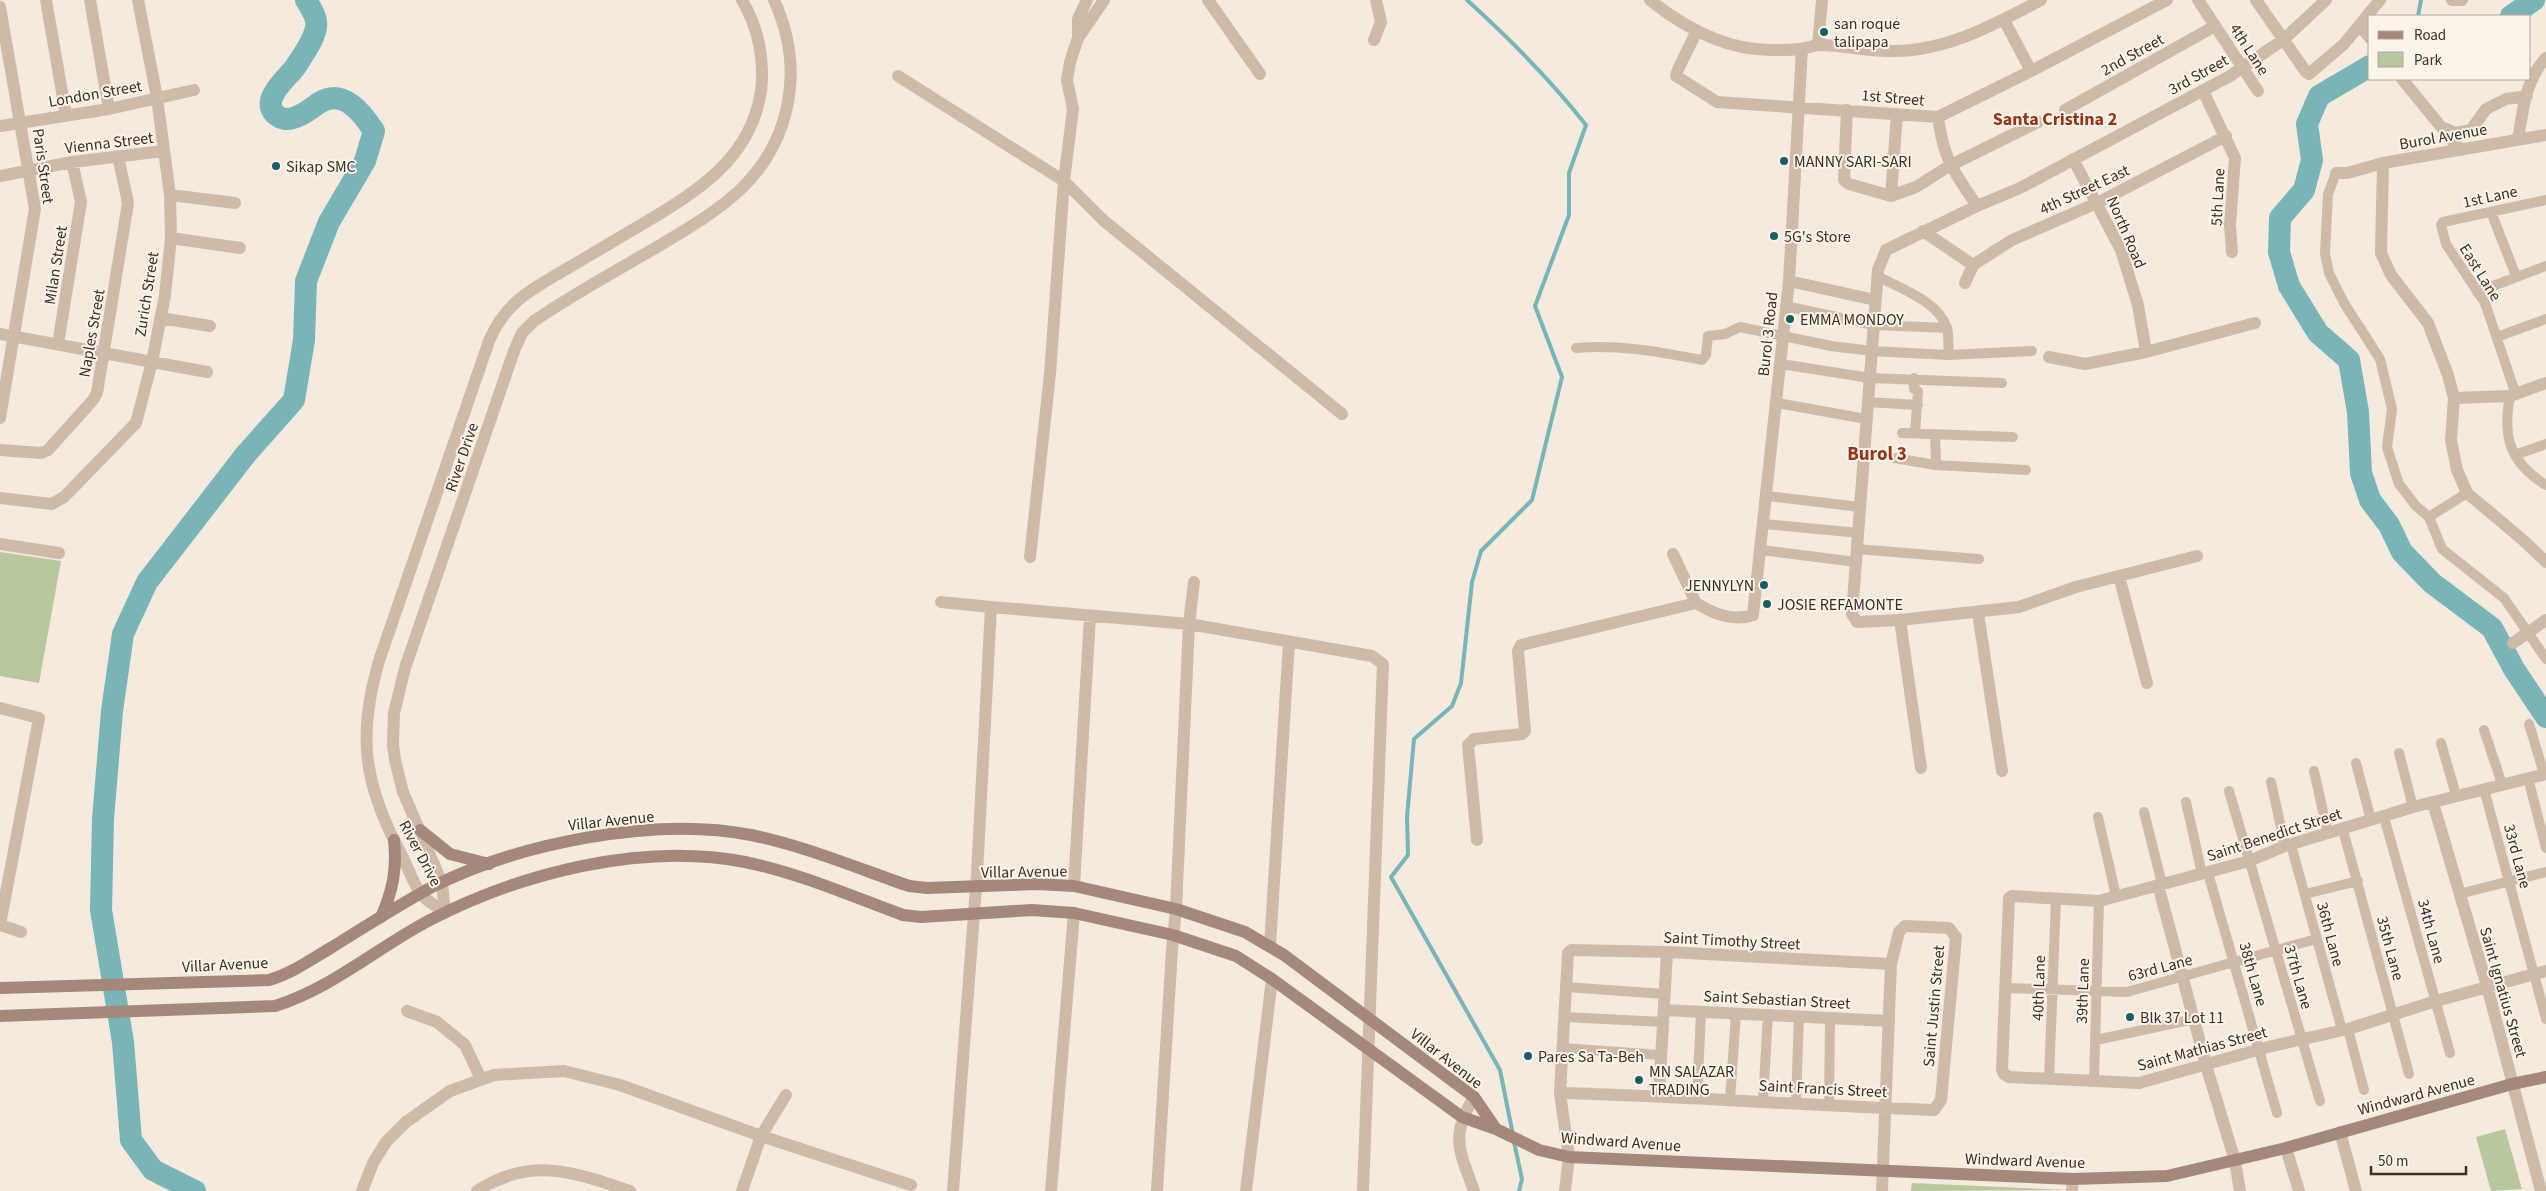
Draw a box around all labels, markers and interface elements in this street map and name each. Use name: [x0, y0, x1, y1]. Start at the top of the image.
place label: san roque talipapa: [1834, 13, 1900, 53]
legend: [2368, 15, 2531, 80]
street label: 4th Lane: [2224, 19, 2274, 80]
text: Road: [2414, 25, 2446, 46]
marker: san roque talipapa: [1818, 26, 1830, 38]
street label: 2nd Street: [2097, 28, 2168, 81]
street label: 3rd Street: [2165, 49, 2233, 100]
text: Park: [2414, 50, 2443, 71]
street label: London Street: [47, 75, 144, 113]
street label: 1st Street: [1861, 84, 1926, 112]
district label: Santa Cristina 2: [1993, 107, 2117, 132]
street label: Burol Avenue: [2398, 118, 2489, 156]
street label: Paris Street: [27, 127, 59, 206]
street label: Vienna Street: [64, 127, 155, 159]
place label: MANNY SARI-SARI: [1794, 151, 1912, 173]
marker: MANNY SARI-SARI: [1778, 155, 1790, 167]
place label: Sikap SMC: [286, 156, 356, 178]
street label: 4th Street East: [2036, 159, 2133, 220]
marker: Sikap SMC: [270, 160, 282, 172]
street label: 5th Lane: [2206, 168, 2230, 226]
street label: 1st Lane: [2461, 180, 2520, 214]
street label: North Road: [2101, 193, 2151, 272]
street label: Milan Street: [39, 223, 73, 306]
place label: 5G's Store: [1784, 226, 1851, 248]
marker: 5G's Store: [1768, 230, 1780, 242]
street label: East Lane: [2454, 240, 2506, 306]
street label: Zurich Street: [129, 250, 165, 338]
street label: Naples Street: [73, 287, 111, 379]
street label: Burol 3 Road: [1753, 291, 1783, 377]
place label: EMMA MONDOY: [1800, 309, 1904, 331]
marker: EMMA MONDOY: [1784, 313, 1796, 325]
street label: River Drive: [440, 420, 484, 495]
district label: Burol 3: [1847, 441, 1907, 468]
place label: JENNYLYN: [1685, 575, 1754, 597]
marker: JENNYLYN: [1758, 579, 1770, 591]
place label: JOSIE REFAMONTE: [1777, 594, 1903, 616]
marker: JOSIE REFAMONTE: [1761, 598, 1773, 610]
street label: Saint Benedict Street: [2204, 803, 2345, 867]
street label: Villar Avenue: [567, 806, 655, 836]
street label: River Drive: [394, 817, 447, 890]
street label: 33rd Lane: [2498, 822, 2536, 891]
street label: Villar Avenue: [981, 860, 1067, 884]
street label: 34th Lane: [2412, 897, 2450, 966]
street label: 36th Lane: [2311, 900, 2349, 969]
street label: 35th Lane: [2371, 914, 2409, 983]
street label: Saint Ignatius Street: [2474, 924, 2532, 1061]
street label: Saint Timothy Street: [1663, 926, 1801, 956]
street label: 38th Lane: [2233, 940, 2273, 1009]
street label: 37th Lane: [2278, 943, 2318, 1012]
street label: Saint Justin Street: [1918, 944, 1950, 1068]
street label: 63rd Lane: [2126, 949, 2195, 987]
street label: Villar Avenue: [181, 952, 269, 978]
street label: 40th Lane: [2027, 955, 2051, 1021]
street label: 39th Lane: [2071, 958, 2095, 1024]
street label: Saint Sebastian Street: [1703, 985, 1851, 1015]
place label: Blk 37 Lot 11: [2140, 1007, 2224, 1029]
marker: Blk 37 Lot 11: [2124, 1011, 2136, 1023]
street label: Saint Mathias Street: [2135, 1021, 2270, 1077]
street label: Villar Avenue: [1406, 1024, 1487, 1094]
place label: Pares Sa Ta-Beh: [1538, 1046, 1644, 1068]
marker: Pares Sa Ta-Beh: [1522, 1050, 1534, 1062]
place label: MN SALAZAR TRADING: [1649, 1061, 1734, 1101]
street label: Windward Avenue: [2355, 1069, 2477, 1121]
marker: MN SALAZAR TRADING: [1633, 1074, 1645, 1086]
street label: Saint Francis Street: [1758, 1075, 1888, 1103]
street label: Windward Avenue: [1560, 1127, 1682, 1157]
scale bar: [2371, 1144, 2466, 1176]
street label: Windward Avenue: [1964, 1148, 2086, 1174]
text: 50 m: [2378, 1151, 2408, 1172]

